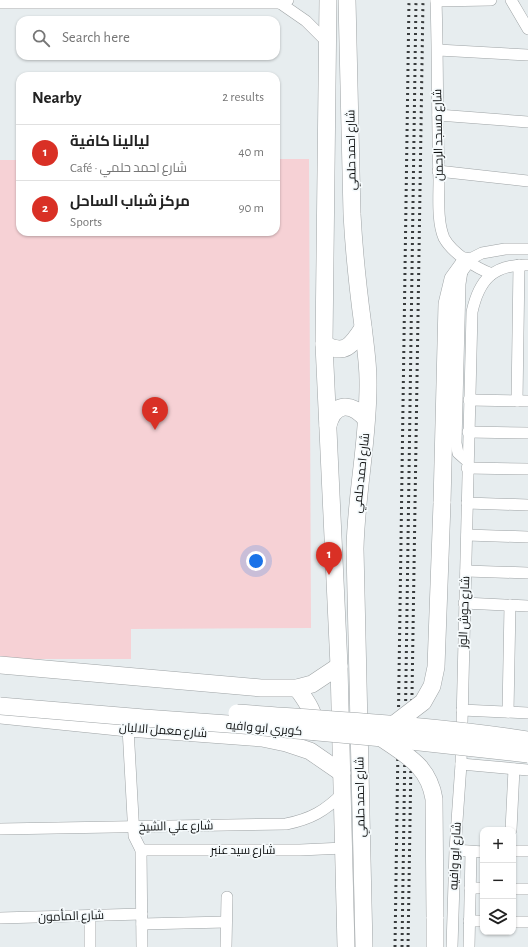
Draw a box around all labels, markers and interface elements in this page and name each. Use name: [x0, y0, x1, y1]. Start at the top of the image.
search box: [16, 16, 280, 60]
icon: search: [30, 27, 52, 49]
text: Search here: [62, 30, 130, 45]
text: Nearby: [32, 89, 82, 106]
street label: شارع مسجد الرحمن: [431, 89, 447, 181]
text: 2 results: [222, 91, 264, 104]
street label: شارع احمد حلمي: [344, 109, 362, 190]
text: ليالينا كافية: [70, 134, 150, 149]
text: 1: [43, 146, 47, 159]
text: 40 m: [238, 146, 264, 159]
text: Café · شارع احمد حلمي: [70, 162, 187, 175]
text: مركز شباب الساحل: [70, 194, 190, 209]
text: 2: [42, 202, 48, 215]
text: 90 m: [238, 202, 264, 215]
text: Sports: [70, 216, 102, 229]
pin: 2: [142, 397, 168, 430]
street label: شارع احمد حلمي: [351, 432, 375, 514]
pin: 1: [316, 542, 342, 575]
your location: [246, 551, 266, 571]
street label: شارع حوش الوز: [457, 576, 473, 649]
street label: كوبري ابو وافيه: [225, 719, 303, 741]
street label: شارع معمل الالبان: [118, 721, 208, 741]
street label: شارع احمد حلمي: [353, 756, 371, 837]
street label: شارع علي الشيخ: [138, 819, 214, 837]
street label: شارع ابو وافيه: [447, 822, 465, 890]
map controls: [480, 827, 516, 935]
button: +: [480, 827, 516, 863]
street label: شارع سيد عنبر: [210, 844, 275, 858]
button: −: [480, 863, 516, 899]
button: layers: [480, 899, 516, 935]
street label: شارع المأمون: [38, 907, 104, 925]

